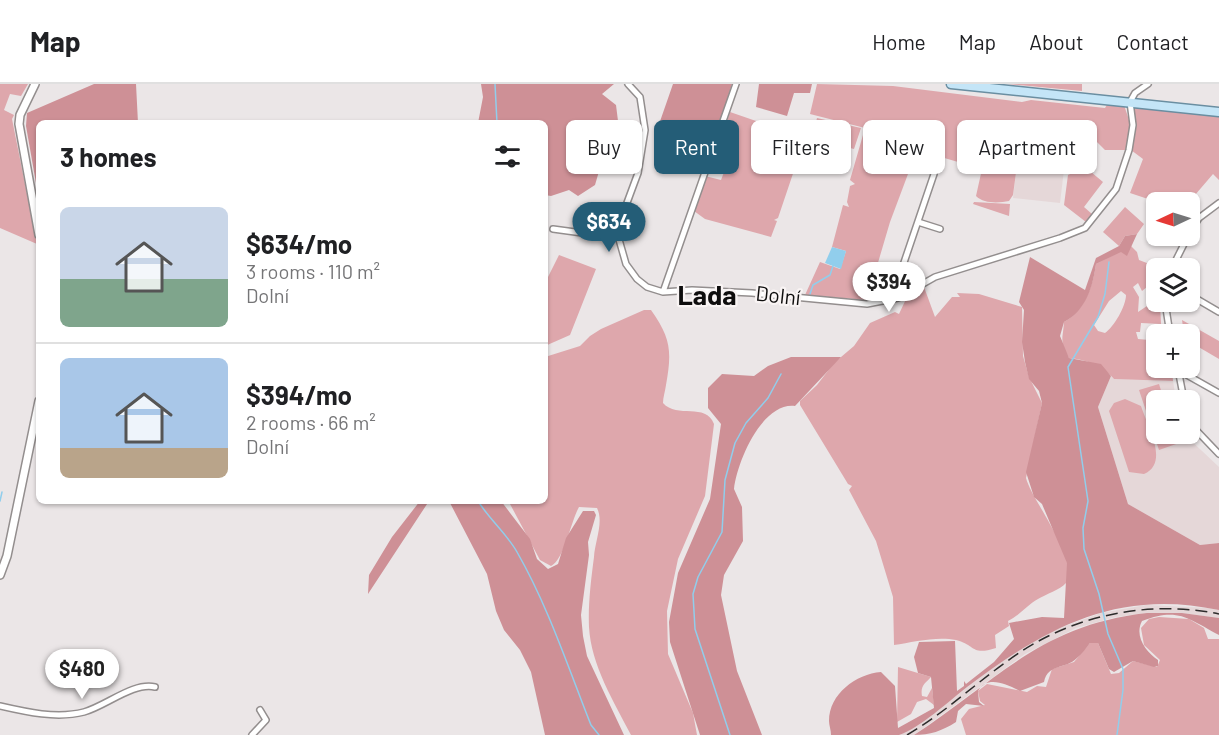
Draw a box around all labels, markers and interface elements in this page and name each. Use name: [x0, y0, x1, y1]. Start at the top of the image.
text: Map: [30, 24, 81, 58]
text: Home: [872, 29, 926, 54]
text: Map: [959, 29, 996, 54]
text: About: [1029, 29, 1084, 54]
text: Contact: [1117, 29, 1189, 54]
chip: Buy: [566, 120, 642, 174]
chip: Rent: [654, 120, 739, 174]
chip: Filters: [751, 120, 851, 174]
chip: New: [863, 120, 945, 174]
chip: Apartment: [957, 120, 1097, 174]
icon: filters: [491, 140, 524, 173]
text: 3 homes: [60, 141, 157, 172]
north arrow: [1146, 192, 1200, 246]
map controls: [1146, 192, 1200, 444]
pin: $634: [573, 202, 645, 253]
text: $634: [586, 209, 632, 233]
text: $634/mo: [246, 228, 352, 259]
icon: home: [108, 231, 180, 303]
button: layers: [1146, 258, 1200, 312]
text: 3 rooms · 110 m²: [246, 259, 380, 283]
pin: $394: [853, 262, 925, 313]
text: $394: [867, 269, 911, 293]
district label: Lada: [677, 278, 737, 310]
street label: Dolní: [754, 280, 802, 309]
text: Dolní: [246, 283, 289, 307]
button: +: [1146, 324, 1200, 378]
text: $394/mo: [246, 379, 352, 410]
icon: home: [108, 382, 180, 454]
button: −: [1146, 390, 1200, 444]
text: 2 rooms · 66 m²: [246, 410, 376, 434]
text: Dolní: [246, 434, 289, 458]
pin: $480: [46, 649, 118, 700]
text: $480: [59, 656, 105, 680]

